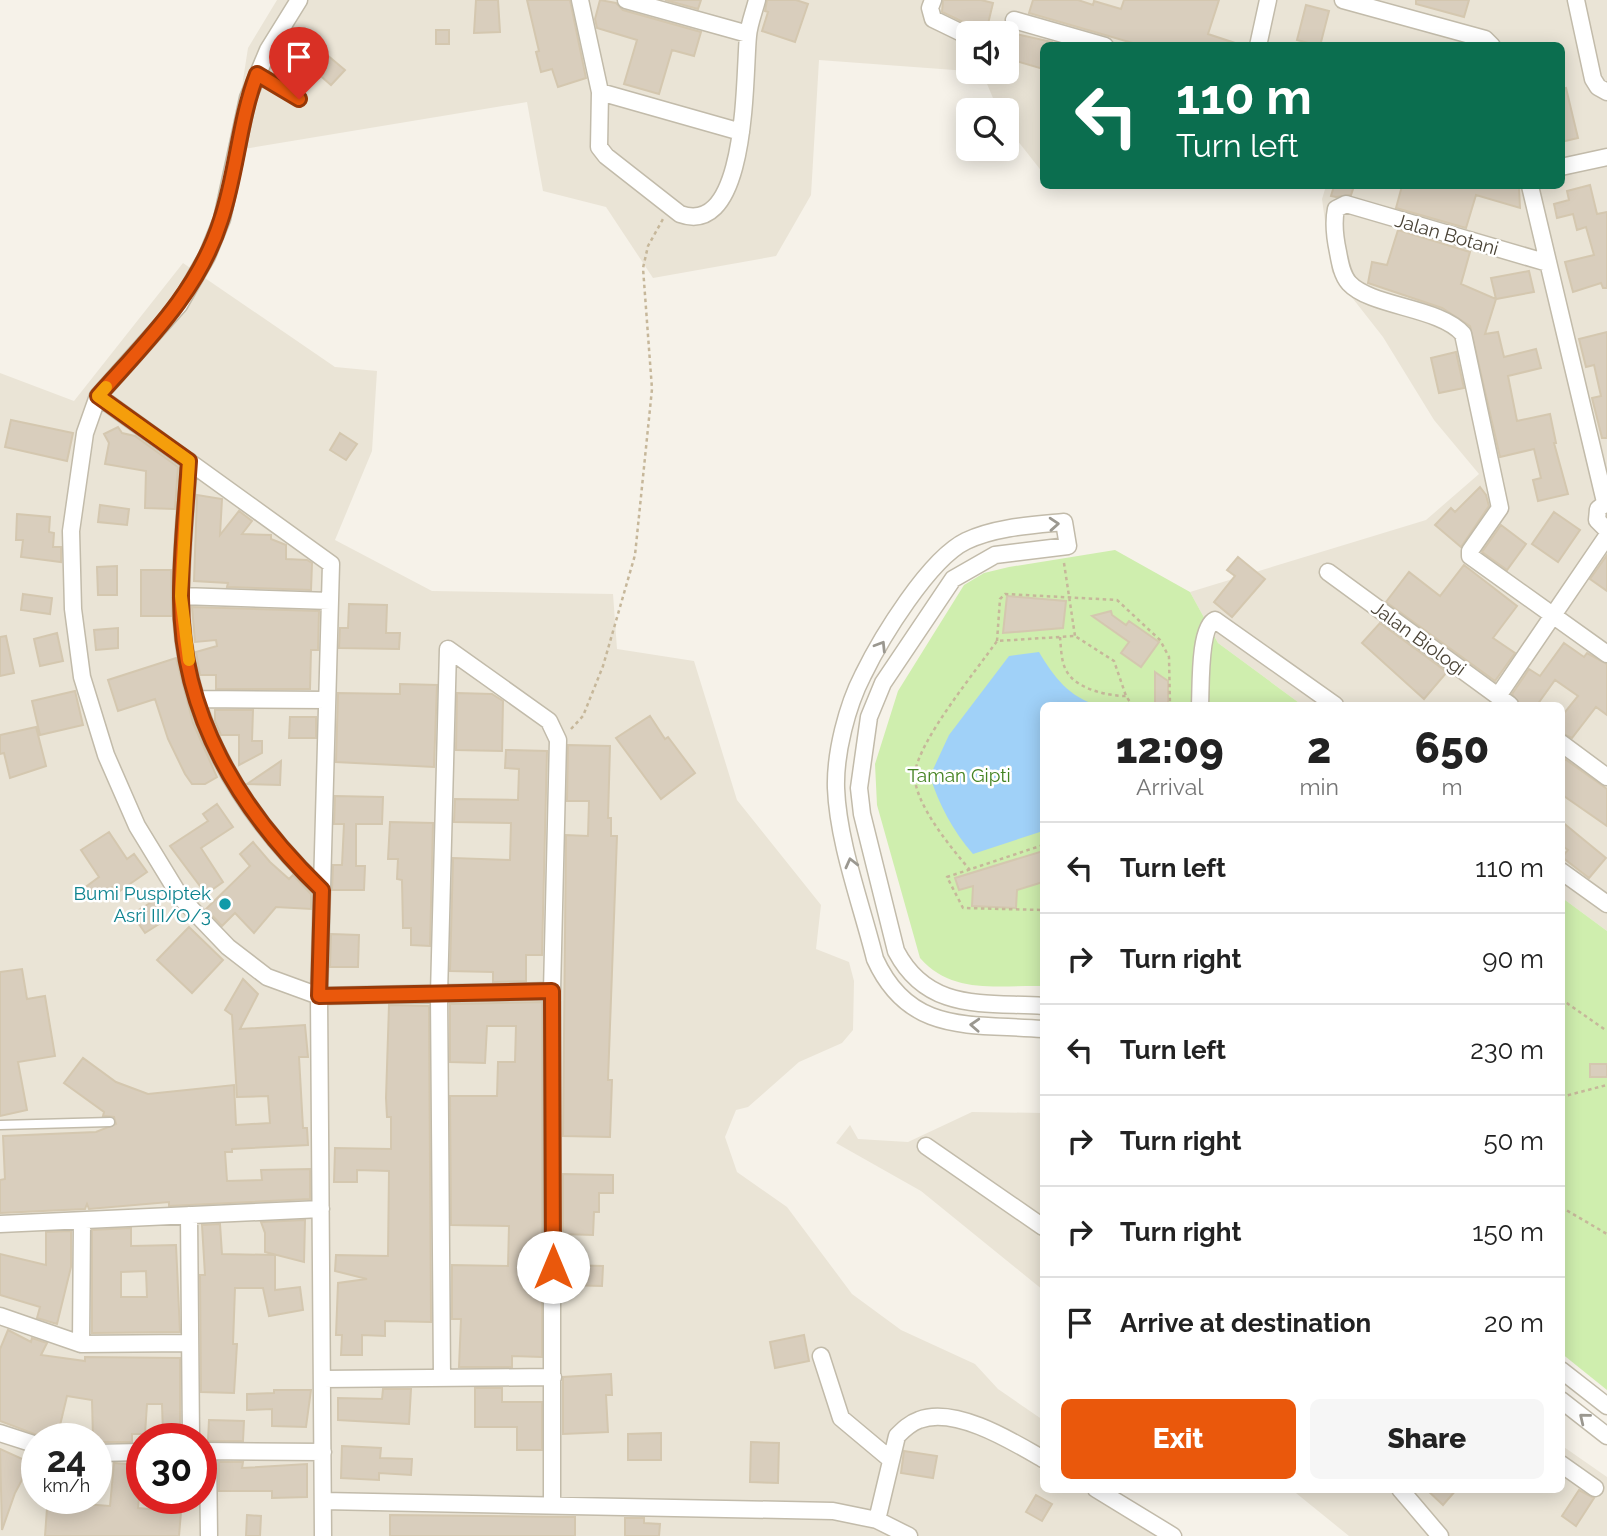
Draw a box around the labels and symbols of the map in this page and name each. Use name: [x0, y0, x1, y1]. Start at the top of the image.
pin: [269, 27, 329, 99]
street label: Jalan Botani: [1393, 209, 1501, 259]
one-way arrow: [1049, 517, 1060, 532]
street label: Jalan Biologi: [1368, 596, 1470, 680]
one-way arrow: [872, 641, 885, 654]
park label: Taman Gipti: [907, 764, 1011, 786]
one-way arrow: [845, 857, 859, 869]
place label: Bumi Puspiptek Asri III/O/3: [73, 882, 211, 926]
marker: Bumi Puspiptek Asri III/O/3: [217, 896, 233, 912]
one-way arrow: [969, 1017, 980, 1032]
position arrow: [516, 1230, 590, 1304]
one-way arrow: [1579, 1414, 1592, 1426]
speed limit sign: 30: [126, 1423, 217, 1514]

